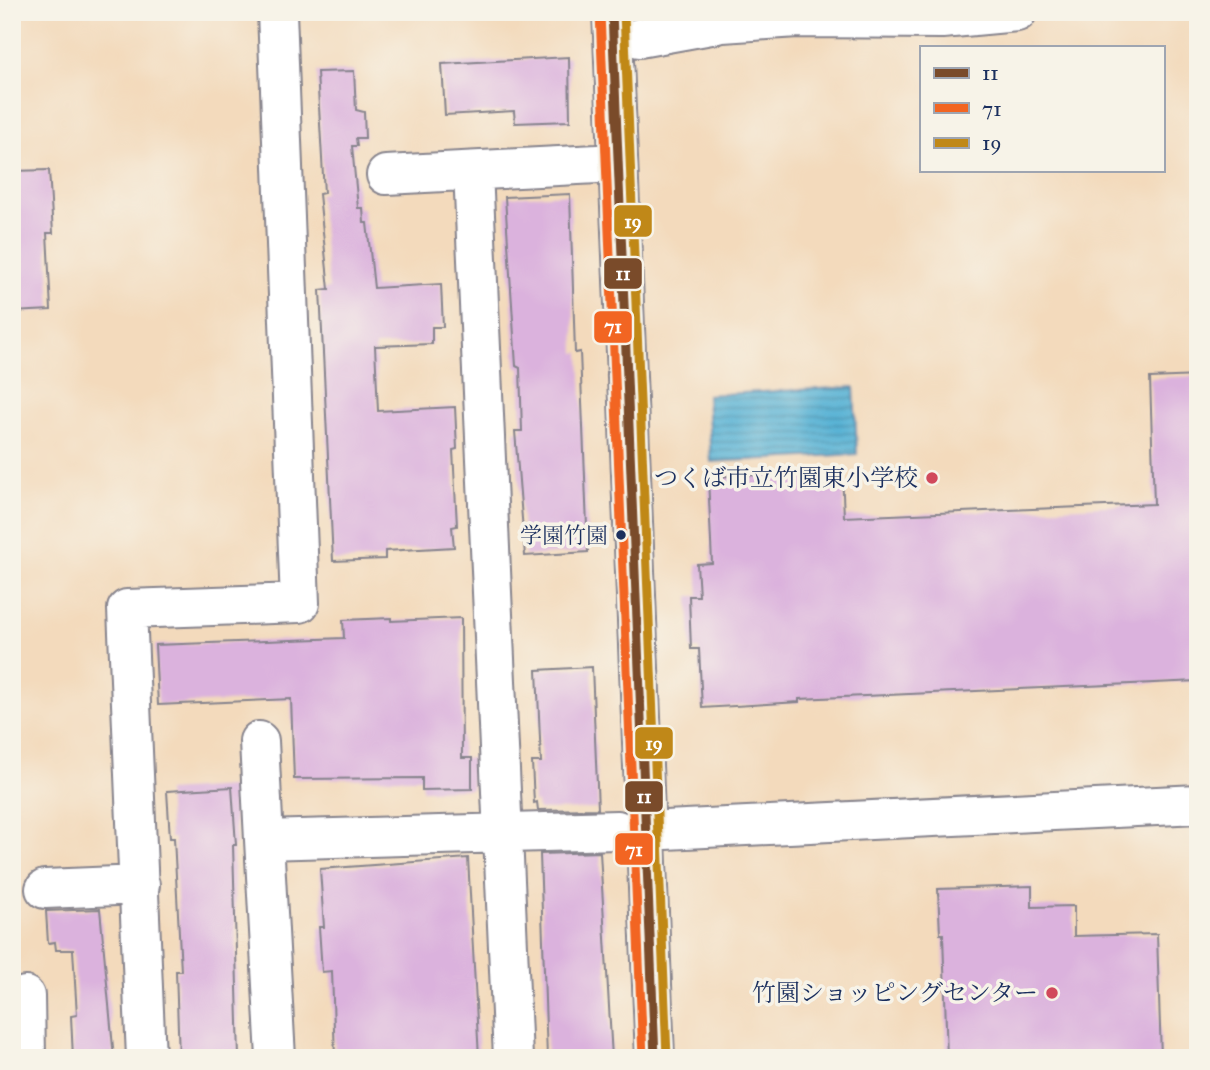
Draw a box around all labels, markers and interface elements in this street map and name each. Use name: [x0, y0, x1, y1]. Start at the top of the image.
legend: [920, 46, 1164, 172]
text: 11: [982, 60, 999, 86]
text: 71: [982, 96, 1002, 122]
text: 19: [982, 130, 1001, 156]
line badge: 19: [613, 204, 653, 238]
text: 19: [624, 210, 642, 234]
line badge: 11: [603, 257, 643, 290]
text: 11: [615, 262, 631, 285]
line badge: 71: [593, 310, 633, 344]
text: 71: [604, 315, 622, 338]
place label: つくば市立竹園東小学校: [654, 463, 918, 493]
marker: つくば市立竹園東小学校: [924, 470, 940, 486]
place label: 学園竹園: [520, 522, 608, 549]
marker: 学園竹園: [614, 528, 628, 542]
line badge: 19: [634, 726, 674, 760]
text: 19: [645, 732, 663, 756]
line badge: 11: [624, 780, 664, 813]
text: 11: [636, 785, 652, 808]
line badge: 71: [614, 832, 654, 866]
text: 71: [625, 838, 643, 861]
place label: 竹園ショッピングセンター: [752, 978, 1038, 1008]
marker: 竹園ショッピングセンター: [1044, 985, 1060, 1001]

